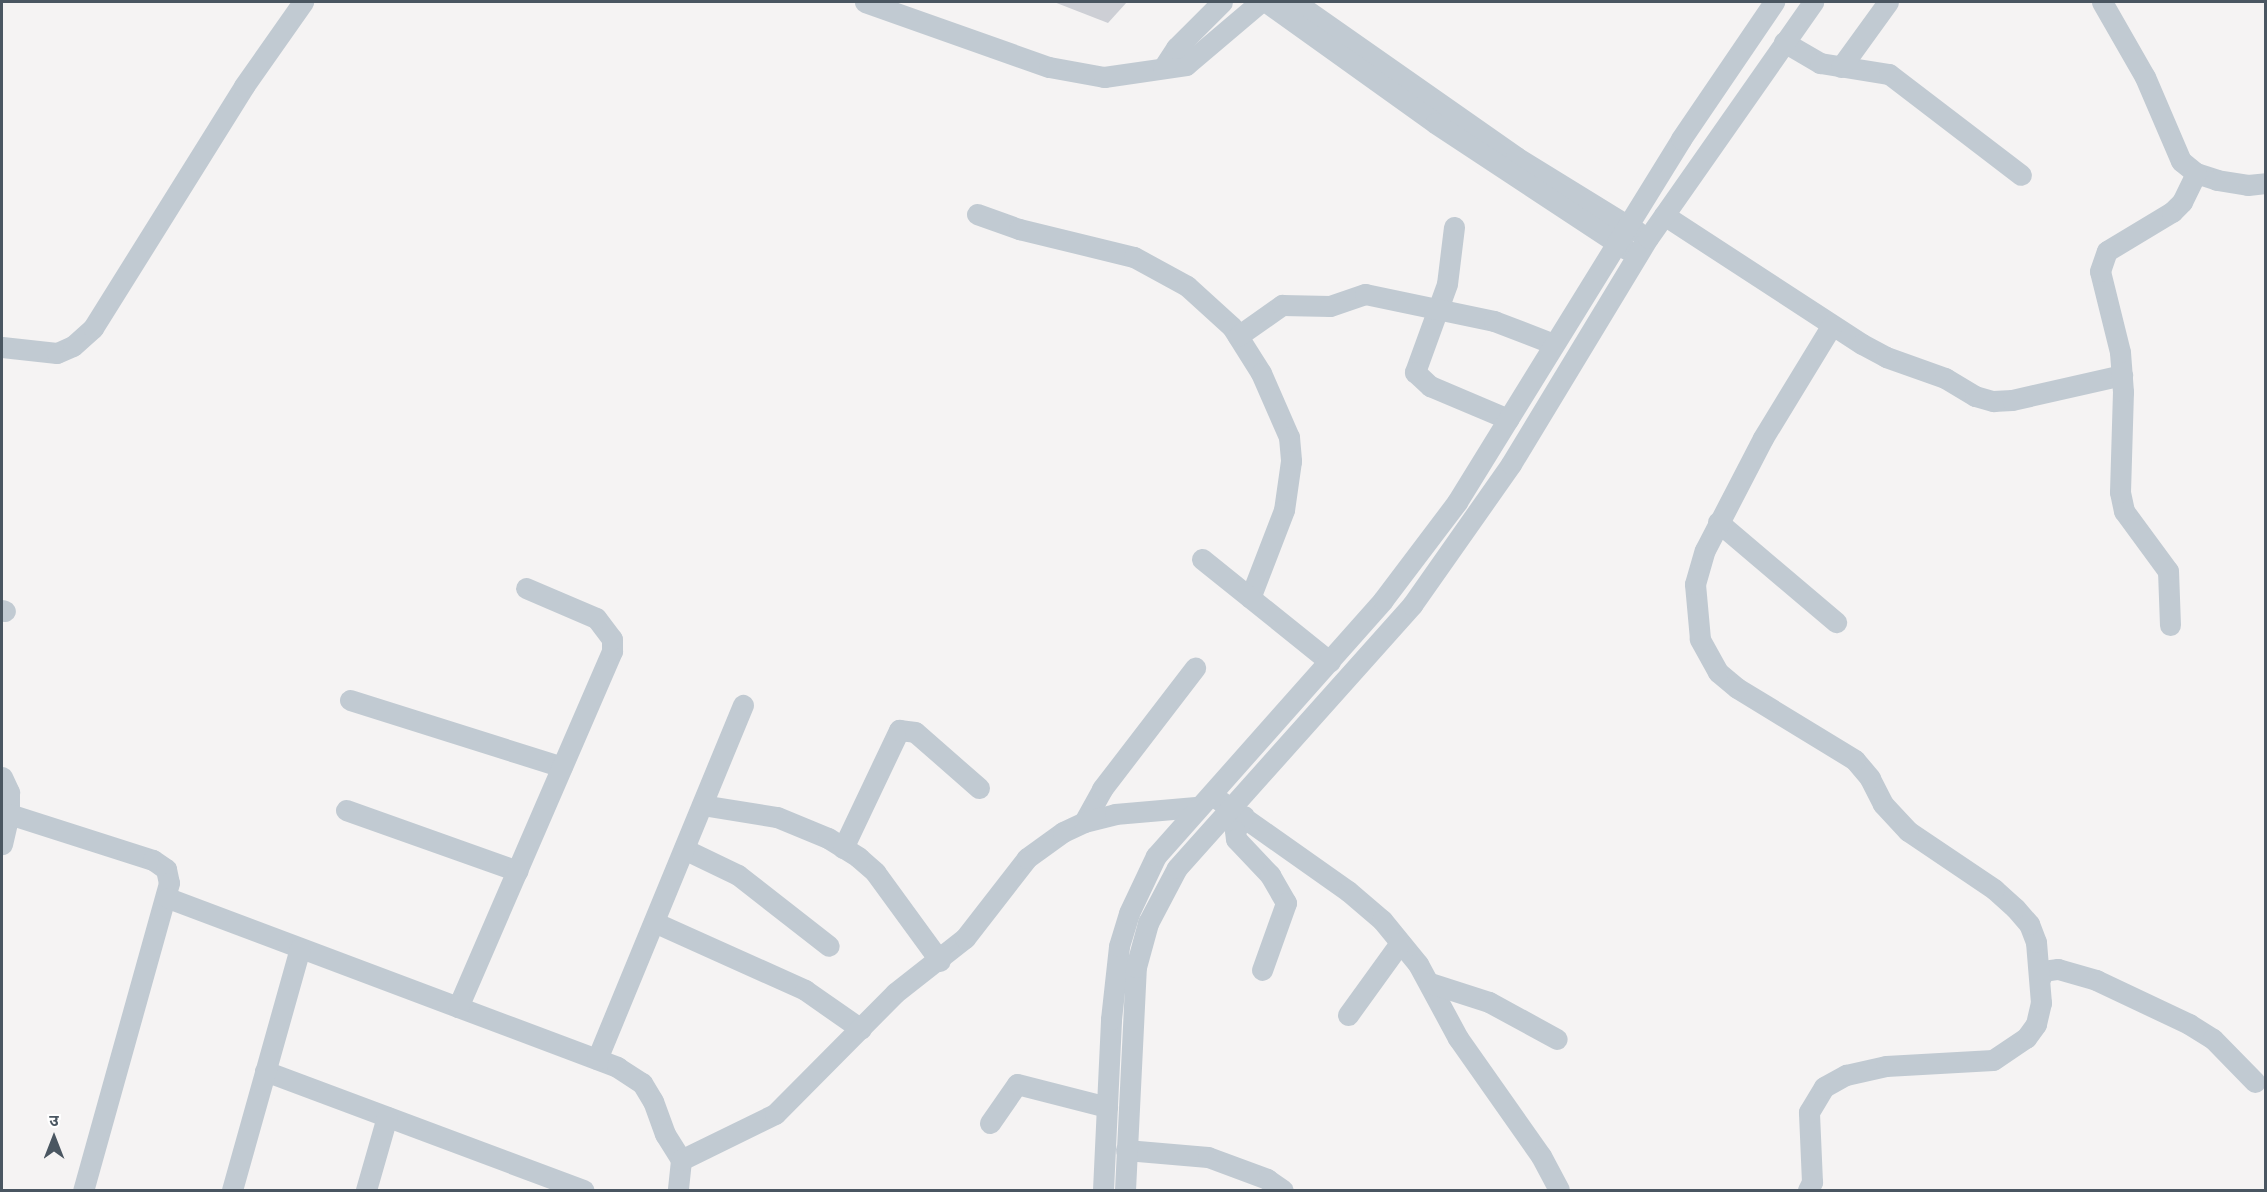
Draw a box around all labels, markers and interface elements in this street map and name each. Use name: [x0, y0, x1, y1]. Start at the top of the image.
north arrow: [24, 1108, 84, 1168]
text: उ: [49, 1109, 59, 1131]

